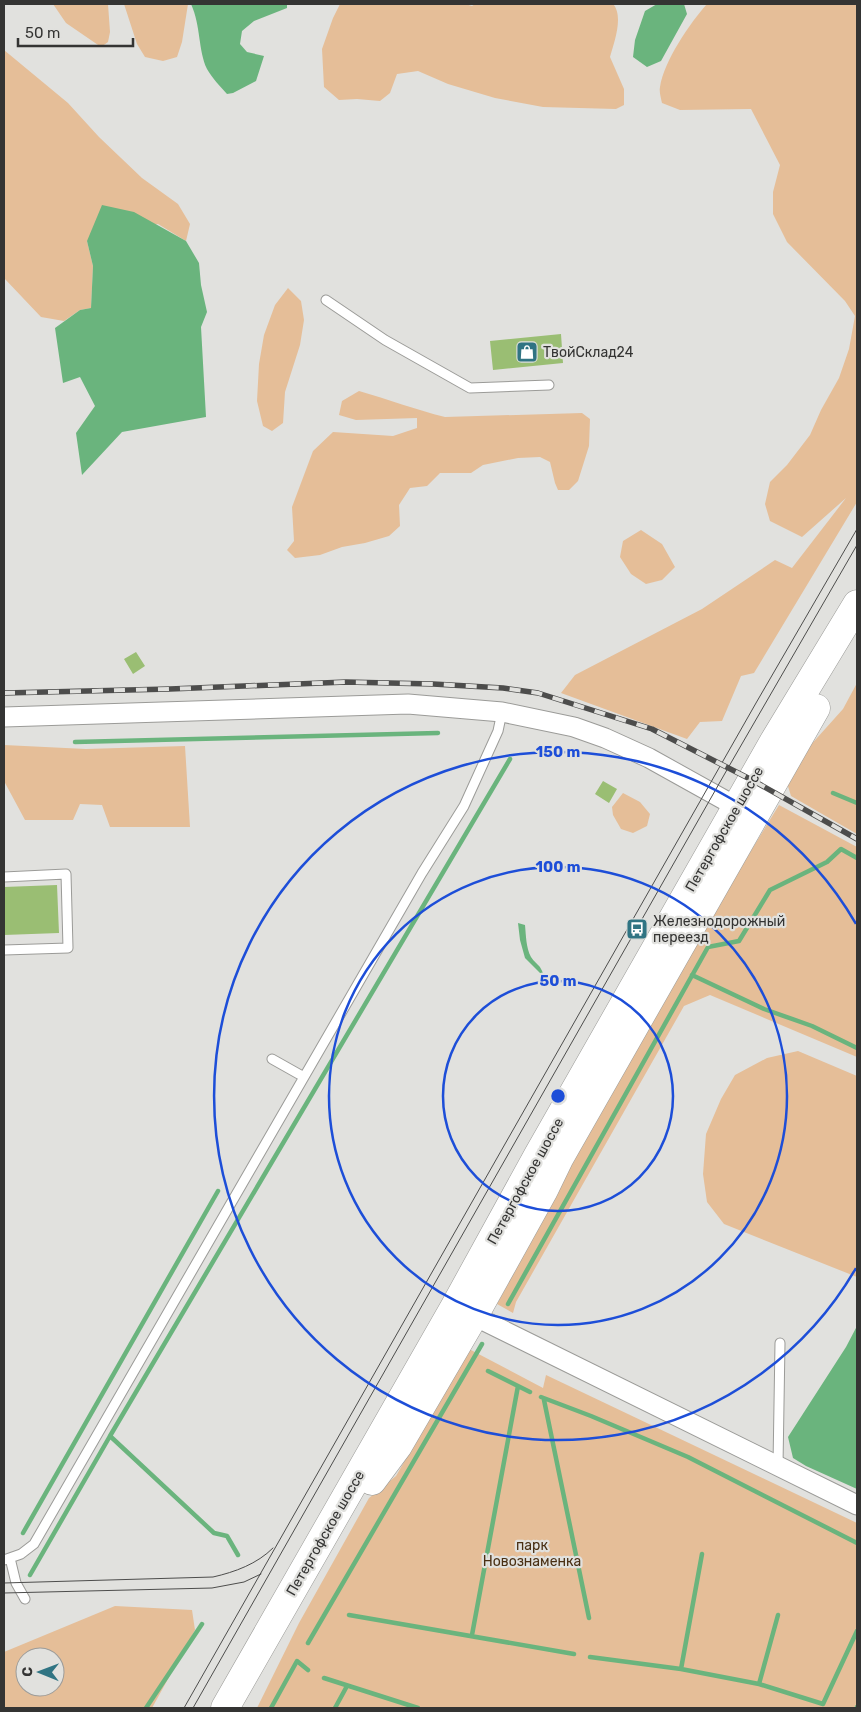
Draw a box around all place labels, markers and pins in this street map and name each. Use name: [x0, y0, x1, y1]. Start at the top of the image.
shop icon: ТвойСклад24: [515, 340, 539, 364]
place label: ТвойСклад24: [543, 344, 634, 361]
place label: Железнодорожный переезд: [653, 913, 785, 946]
bus stop icon: Железнодорожный переезд: [625, 917, 649, 941]
centre of rings: [549, 1087, 567, 1105]

